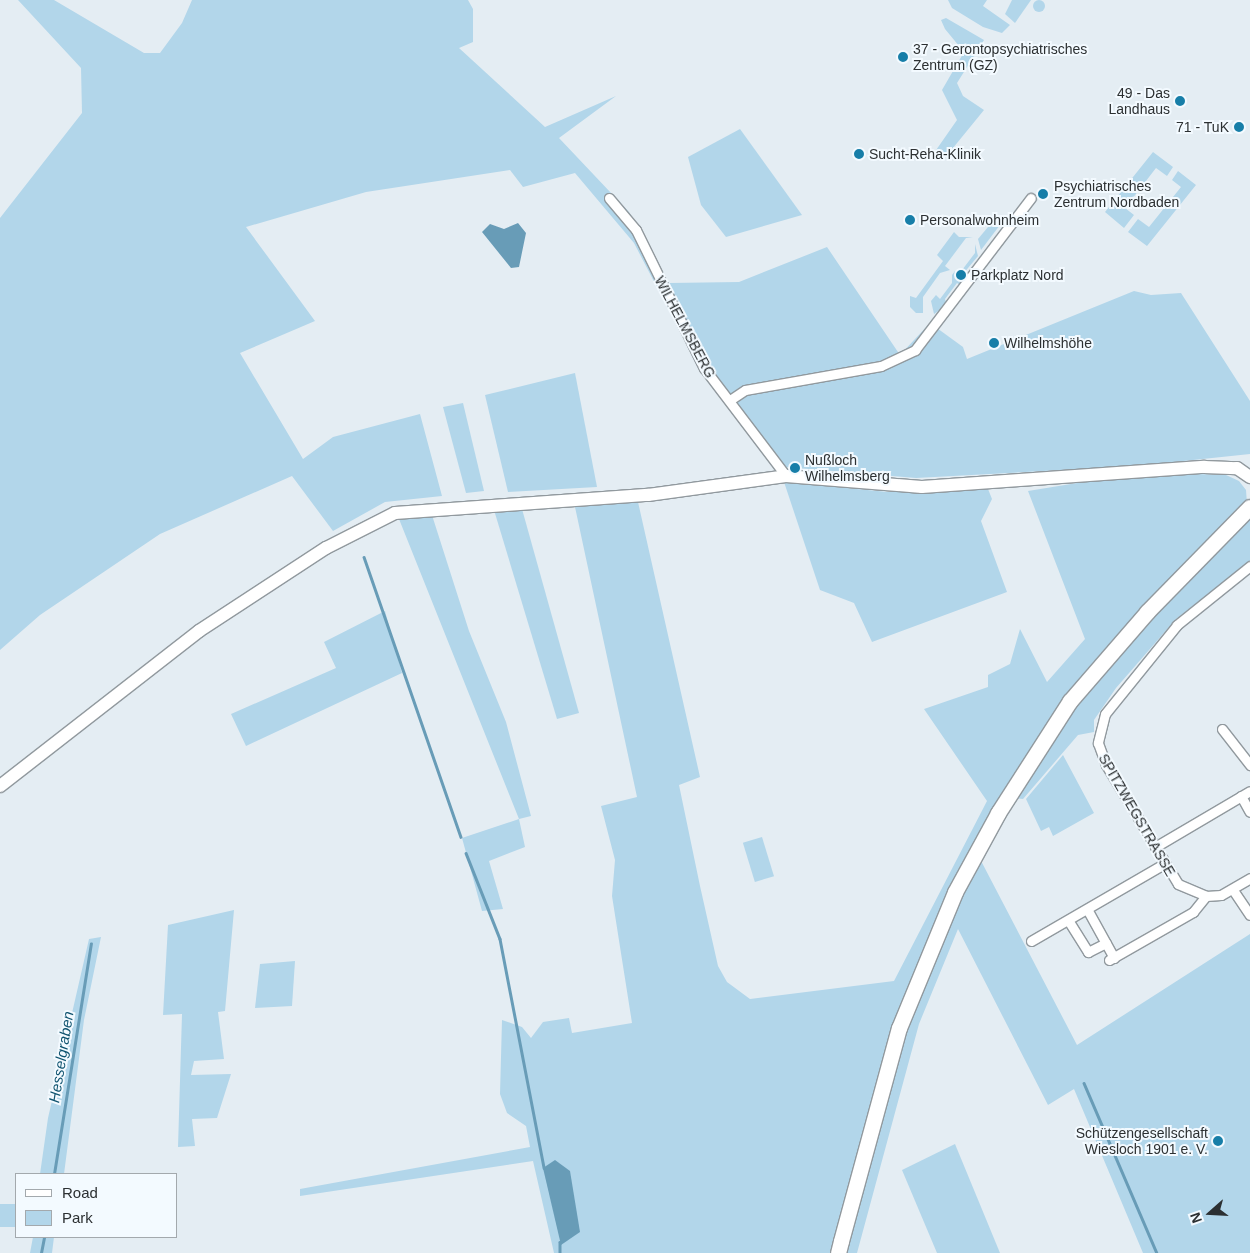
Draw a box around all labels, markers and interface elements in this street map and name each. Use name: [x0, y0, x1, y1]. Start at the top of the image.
place label: 37 - Gerontopsychiatrisches Zentrum (GZ): [913, 41, 1087, 74]
marker: 37 - Gerontopsychiatrisches Zentrum (GZ): [897, 51, 909, 63]
place label: 49 - Das Landhaus: [1108, 85, 1170, 118]
marker: 49 - Das Landhaus: [1174, 95, 1186, 107]
place label: 71 - TuK: [1176, 119, 1229, 135]
marker: 71 - TuK: [1233, 121, 1245, 133]
place label: Sucht-Reha-Klinik: [869, 146, 981, 162]
marker: Sucht-Reha-Klinik: [853, 148, 865, 160]
place label: Psychiatrisches Zentrum Nordbaden: [1054, 178, 1179, 210]
marker: Psychiatrisches Zentrum Nordbaden: [1036, 187, 1050, 201]
place label: Personalwohnheim: [920, 212, 1039, 228]
marker: Personalwohnheim: [904, 214, 916, 226]
place label: Parkplatz Nord: [971, 267, 1064, 283]
marker: Parkplatz Nord: [955, 269, 967, 281]
street label: WILHELMSBERG: [651, 273, 719, 381]
place label: Wilhelmshöhe: [1004, 335, 1092, 351]
marker: Wilhelmshöhe: [988, 337, 1000, 349]
place label: Nußloch Wilhelmsberg: [805, 452, 890, 484]
marker: Nußloch Wilhelmsberg: [789, 462, 801, 474]
street label: SPITZWEGSTRASSE: [1095, 751, 1179, 879]
water label: Hesselgraben: [45, 1010, 77, 1104]
place label: Schützengesellschaft Wiesloch 1901 e. V.: [1076, 1125, 1208, 1158]
marker: Schützengesellschaft Wiesloch 1901 e. V.: [1212, 1135, 1224, 1147]
legend: [15, 1173, 178, 1238]
text: Road: [62, 1184, 98, 1201]
north arrow: [1185, 1188, 1235, 1238]
text: Park: [62, 1209, 93, 1226]
text: N: [1187, 1210, 1205, 1225]

